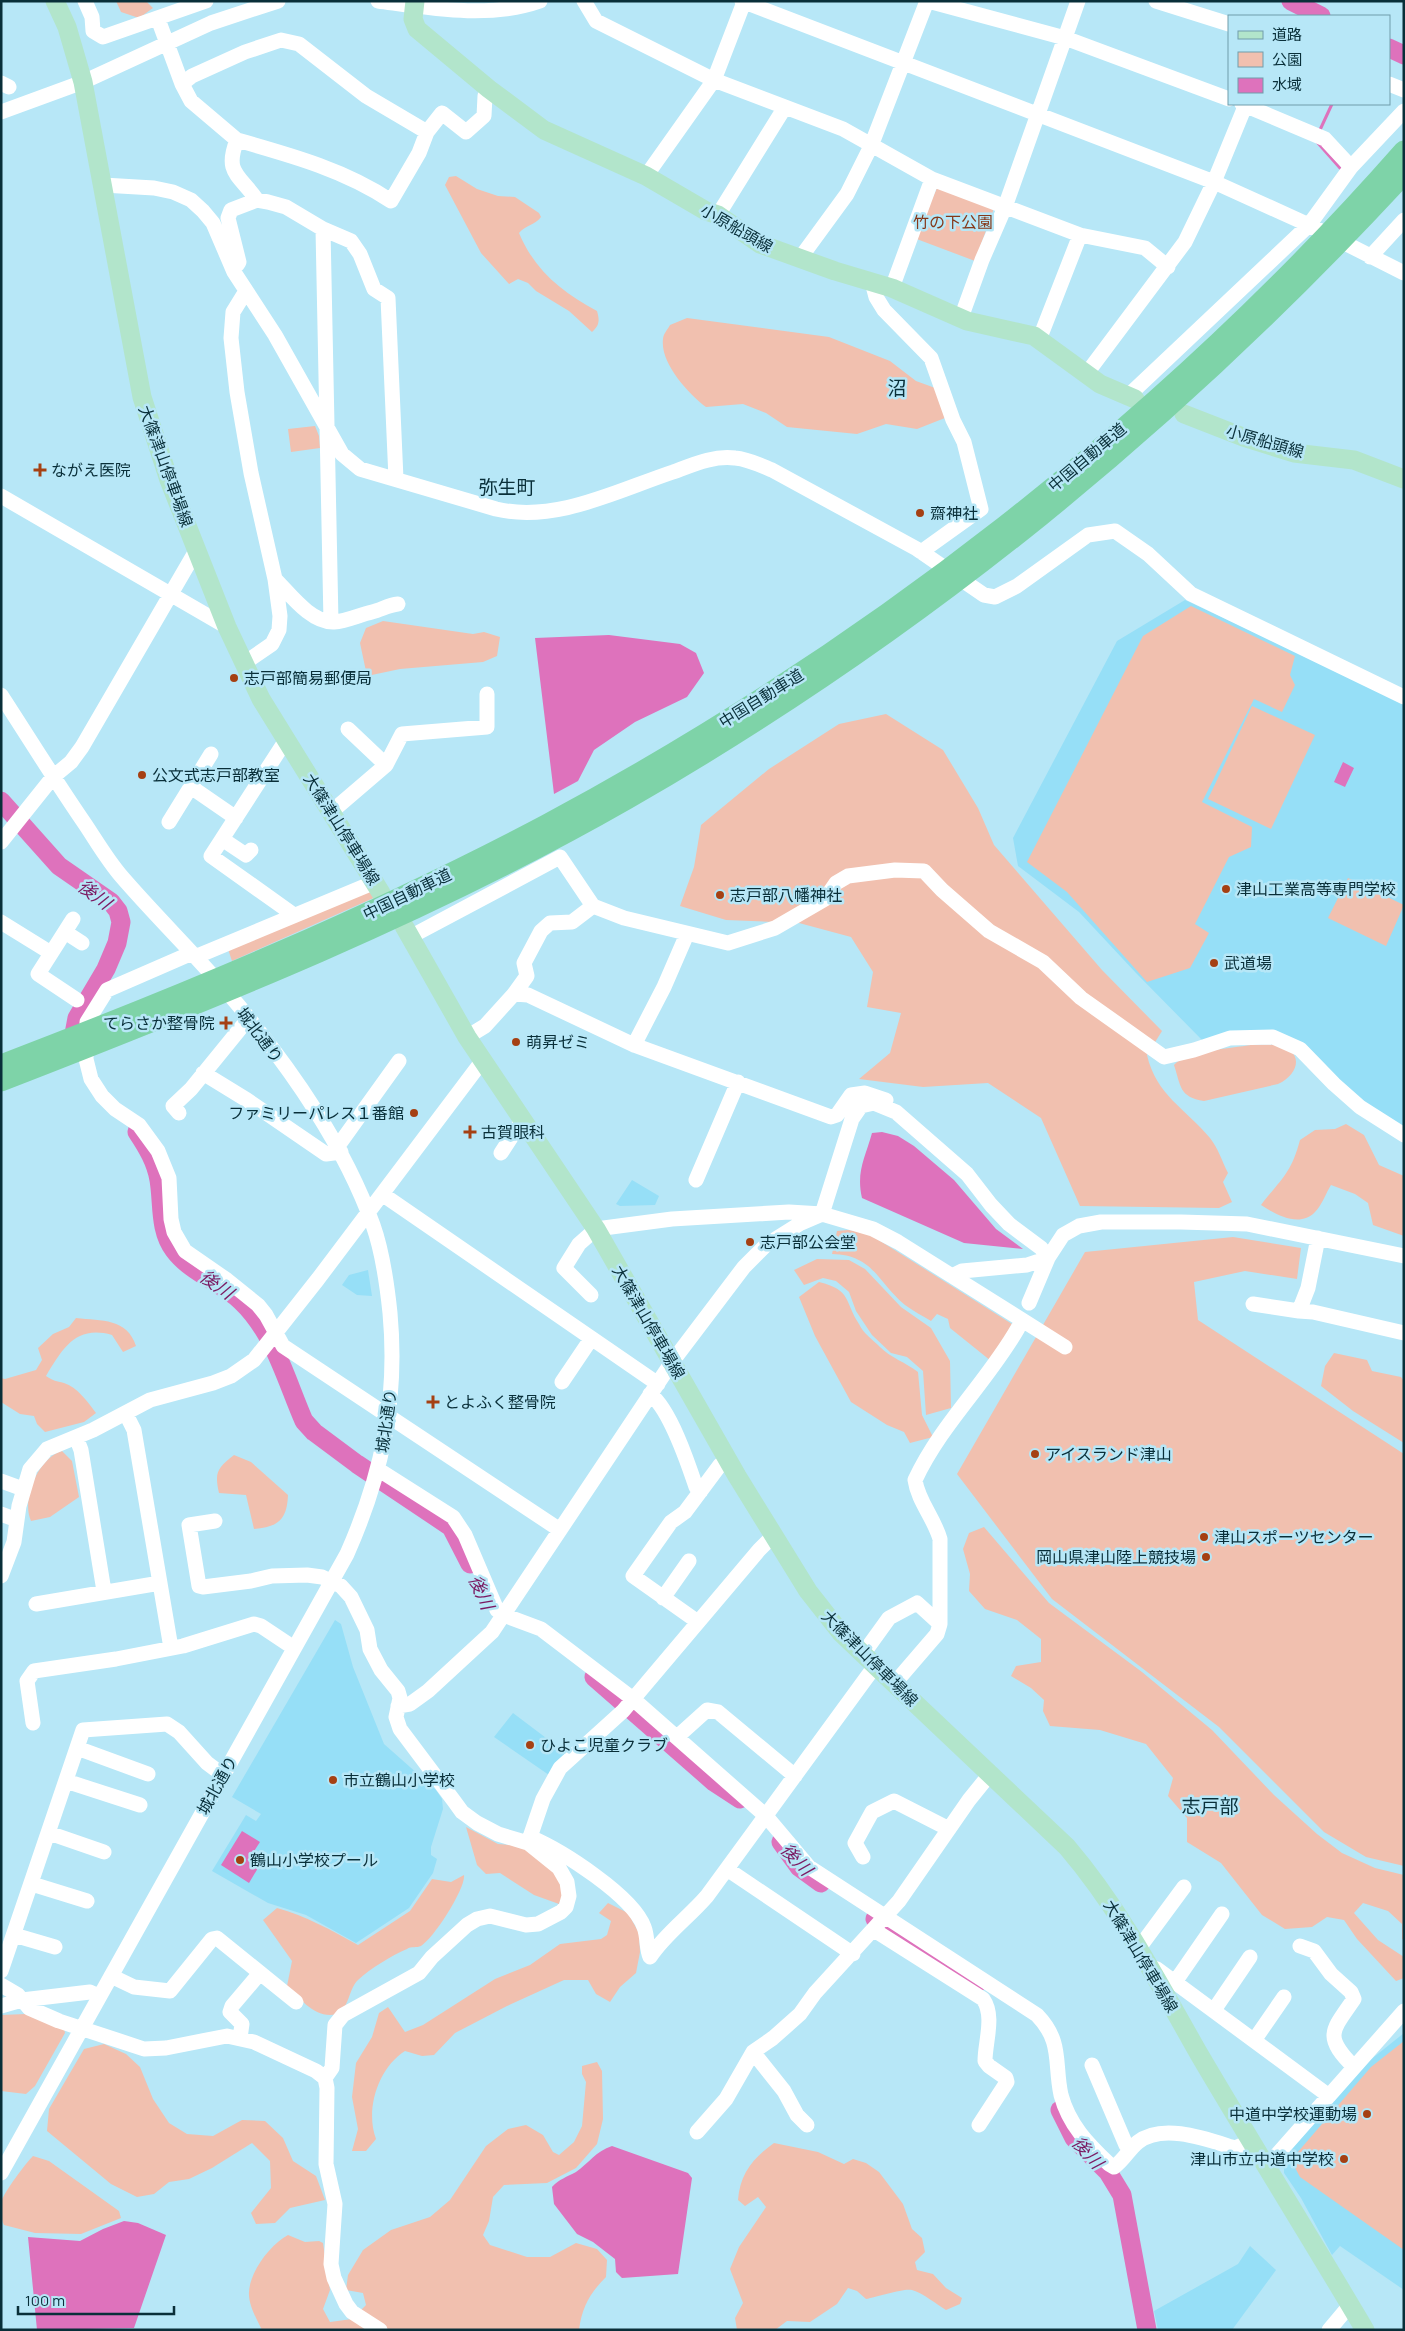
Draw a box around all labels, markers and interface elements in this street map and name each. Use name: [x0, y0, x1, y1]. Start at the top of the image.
legend: [1228, 15, 1390, 105]
text: 道路: [1272, 24, 1302, 45]
text: 公園: [1272, 49, 1302, 70]
text: 水域: [1272, 74, 1302, 95]
street label: 小原船頭線: [697, 198, 777, 258]
park label: 竹の下公園: [913, 211, 993, 233]
district label: 沼: [887, 375, 907, 401]
street label: 大篠津山停車場線: [134, 402, 198, 530]
street label: 中国自動車道: [1043, 418, 1131, 496]
street label: 小原船頭線: [1224, 419, 1306, 463]
place label: ながえ医院: [51, 459, 131, 481]
marker: ながえ医院: [33, 463, 47, 477]
district label: 弥生町: [478, 474, 536, 500]
place label: 齋神社: [930, 502, 978, 524]
marker: 齋神社: [914, 507, 926, 519]
street label: 中国自動車道: [714, 663, 808, 733]
place label: 志戸部簡易郵便局: [244, 667, 372, 689]
marker: 志戸部簡易郵便局: [228, 672, 240, 684]
place label: 公文式志戸部教室: [152, 764, 280, 786]
marker: 公文式志戸部教室: [136, 769, 148, 781]
street label: 大篠津山停車場線: [299, 769, 385, 889]
street label: 中国自動車道: [359, 863, 455, 925]
water label: 後川: [73, 874, 118, 916]
place label: 津山工業高等専門学校: [1236, 878, 1396, 900]
marker: 津山工業高等専門学校: [1220, 883, 1232, 895]
place label: 志戸部八幡神社: [730, 884, 842, 906]
marker: 志戸部八幡神社: [714, 889, 726, 901]
place label: 武道場: [1224, 952, 1272, 974]
marker: 武道場: [1208, 957, 1220, 969]
street label: 城北通り: [232, 1003, 288, 1067]
place label: てらさか整骨院: [103, 1012, 215, 1034]
marker: てらさか整骨院: [219, 1016, 233, 1030]
place label: 萌昇ゼミ: [526, 1031, 590, 1053]
marker: 萌昇ゼミ: [510, 1036, 522, 1048]
place label: ファミリーパレス１番館: [228, 1102, 404, 1124]
marker: ファミリーパレス１番館: [408, 1107, 420, 1119]
place label: 古賀眼科: [481, 1121, 545, 1143]
marker: 古賀眼科: [463, 1125, 477, 1139]
place label: 志戸部公会堂: [760, 1231, 856, 1253]
marker: 志戸部公会堂: [744, 1236, 756, 1248]
street label: 大篠津山停車場線: [607, 1261, 691, 1383]
water label: 後川: [195, 1264, 240, 1305]
street label: 城北通り: [371, 1388, 401, 1454]
place label: とよふく整骨院: [444, 1391, 556, 1413]
marker: とよふく整骨院: [426, 1395, 440, 1409]
place label: アイスランド津山: [1045, 1443, 1172, 1465]
marker: アイスランド津山: [1029, 1448, 1041, 1460]
place label: 津山スポーツセンター: [1214, 1526, 1374, 1548]
marker: 津山スポーツセンター: [1198, 1531, 1210, 1543]
place label: 岡山県津山陸上競技場: [1036, 1546, 1196, 1568]
marker: 岡山県津山陸上競技場: [1200, 1551, 1212, 1563]
water label: 後川: [464, 1571, 501, 1615]
street label: 大篠津山停車場線: [817, 1605, 923, 1711]
place label: ひよこ児童クラブ: [540, 1734, 668, 1756]
marker: ひよこ児童クラブ: [524, 1739, 536, 1751]
street label: 城北通り: [192, 1752, 242, 1818]
place label: 市立鶴山小学校: [343, 1769, 455, 1791]
marker: 市立鶴山小学校: [327, 1774, 339, 1786]
district label: 志戸部: [1181, 1793, 1239, 1819]
water label: 後川: [776, 1838, 819, 1882]
place label: 鶴山小学校プール: [250, 1849, 378, 1871]
marker: 鶴山小学校プール: [234, 1854, 246, 1866]
street label: 大篠津山停車場線: [1099, 1895, 1183, 2017]
place label: 中道中学校運動場: [1229, 2103, 1357, 2125]
marker: 中道中学校運動場: [1361, 2108, 1373, 2120]
water label: 後川: [1067, 2131, 1110, 2175]
place label: 津山市立中道中学校: [1190, 2148, 1334, 2170]
marker: 津山市立中道中学校: [1338, 2153, 1350, 2165]
scale bar: [18, 2284, 174, 2316]
text: 100 m: [25, 2290, 65, 2311]

